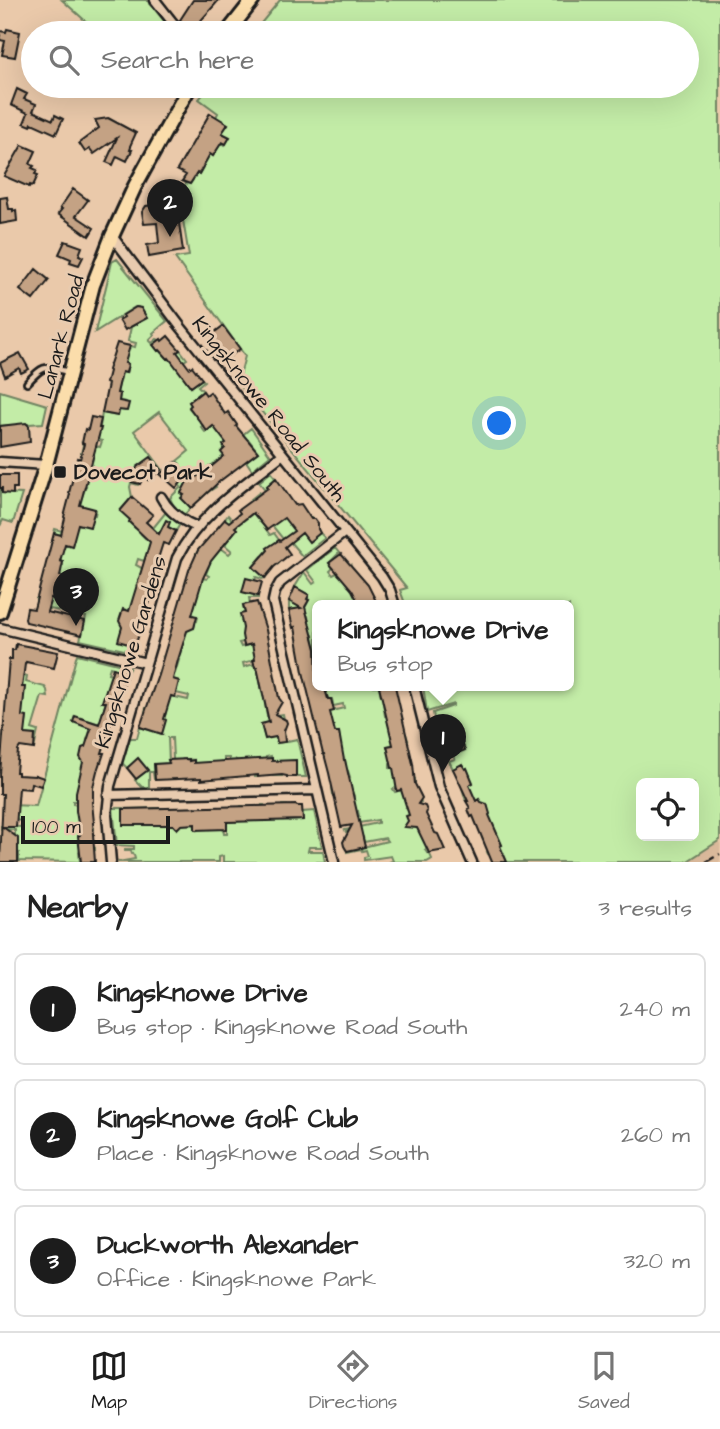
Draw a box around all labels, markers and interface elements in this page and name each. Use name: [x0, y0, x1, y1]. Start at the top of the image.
search box: [21, 21, 699, 98]
icon: search: [45, 41, 83, 79]
text: Search here: [101, 42, 254, 78]
pin: 2: [147, 179, 193, 237]
street label: Lanark Road: [30, 271, 92, 402]
street label: Kingsknowe Road South: [183, 310, 353, 510]
your location: [482, 406, 516, 440]
place label: Dovecot Park: [74, 458, 212, 487]
marker: Dovecot Park: [52, 464, 68, 480]
street label: Kingsknowe Gardens: [88, 552, 176, 752]
pin: 3: [53, 568, 99, 626]
popup: [312, 600, 574, 691]
text: Kingsknowe Drive: [338, 612, 548, 648]
text: Bus stop: [338, 648, 433, 680]
pin: 1: [420, 714, 466, 772]
map controls: [636, 778, 699, 841]
button: locate: [636, 778, 699, 841]
scale bar: [21, 813, 170, 845]
text: 100 m: [32, 814, 81, 841]
text: Nearby: [28, 887, 128, 929]
text: 3 results: [598, 892, 692, 924]
text: Kingsknowe Drive: [97, 975, 308, 1011]
text: 1: [52, 993, 54, 1025]
text: 240 m: [620, 993, 690, 1025]
text: Bus stop · Kingsknowe Road South: [97, 1011, 467, 1043]
text: Kingsknowe Golf Club: [97, 1101, 358, 1137]
text: 2: [46, 1119, 60, 1151]
text: 260 m: [621, 1119, 690, 1151]
text: Place · Kingsknowe Road South: [97, 1137, 429, 1169]
text: Duckworth Alexander: [97, 1227, 358, 1263]
text: 3: [47, 1245, 59, 1277]
text: 320 m: [624, 1245, 690, 1277]
text: Office · Kingsknowe Park: [97, 1263, 376, 1295]
tab: Map: [90, 1347, 128, 1416]
tab: Directions: [309, 1347, 397, 1416]
tab: Saved: [578, 1347, 630, 1416]

